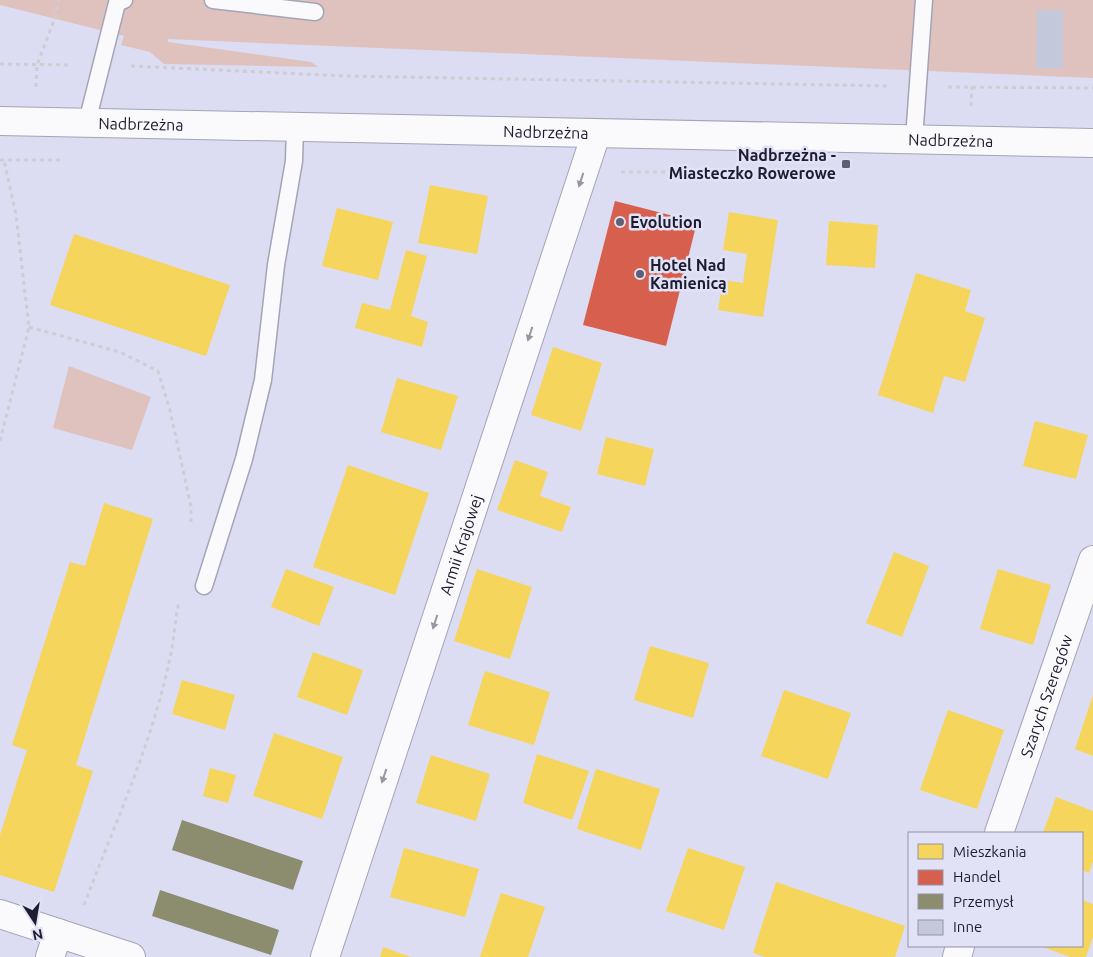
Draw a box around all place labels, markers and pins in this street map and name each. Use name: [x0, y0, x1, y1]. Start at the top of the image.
place label: Nadbrzeżna - Miasteczko Rowerowe: [669, 146, 836, 182]
marker: Nadbrzeżna - Miasteczko Rowerowe: [840, 158, 852, 170]
place label: Evolution: [630, 213, 702, 231]
marker: Evolution: [614, 216, 626, 228]
place label: Hotel Nad Kamienicą: [650, 256, 727, 293]
marker: Hotel Nad Kamienicą: [634, 268, 646, 280]

